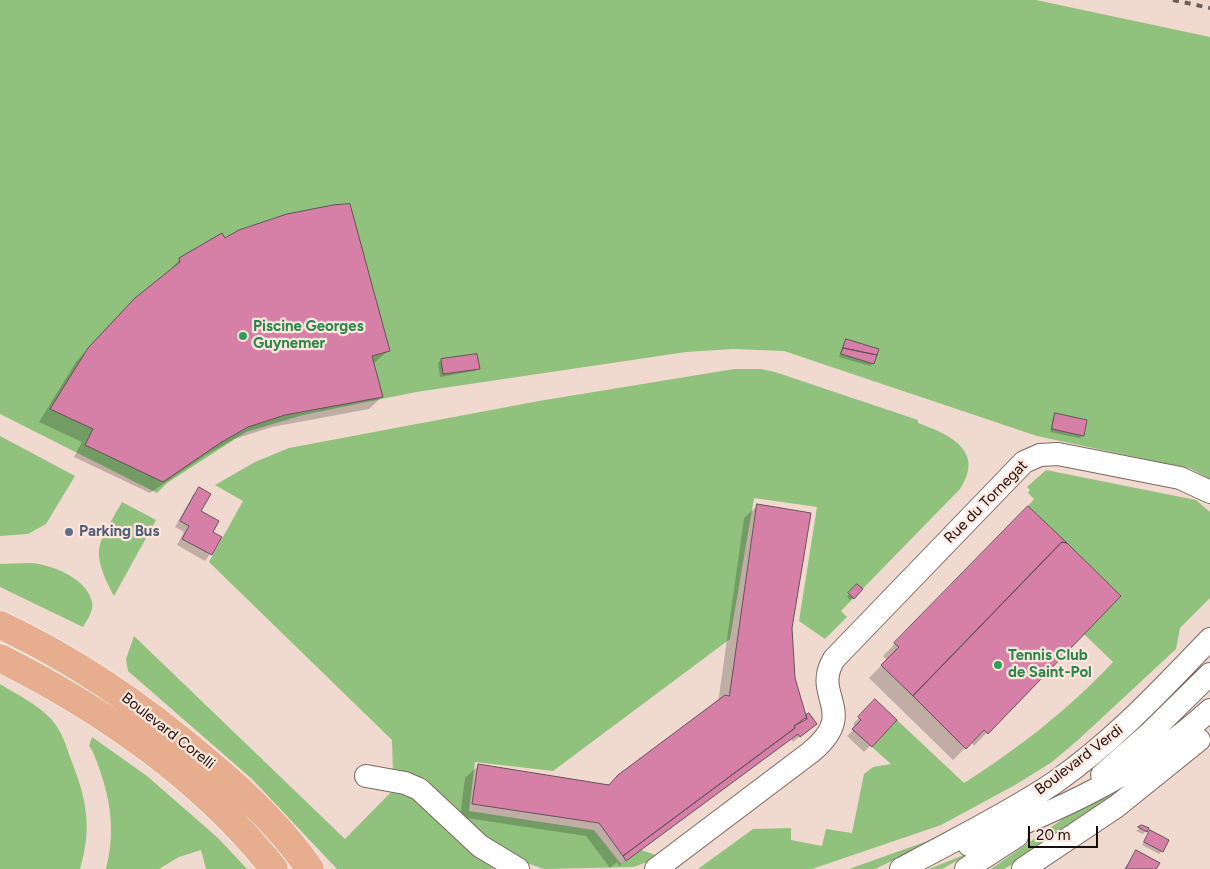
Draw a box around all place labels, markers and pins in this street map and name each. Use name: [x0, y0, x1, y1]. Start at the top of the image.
place label: Piscine Georges Guynemer: [253, 318, 364, 353]
marker: Piscine Georges Guynemer: [237, 330, 249, 342]
place label: Parking Bus: [79, 523, 159, 541]
marker: Parking Bus: [63, 526, 75, 538]
place label: Tennis Club de Saint-Pol: [1008, 647, 1092, 682]
marker: Tennis Club de Saint-Pol: [992, 659, 1004, 671]

